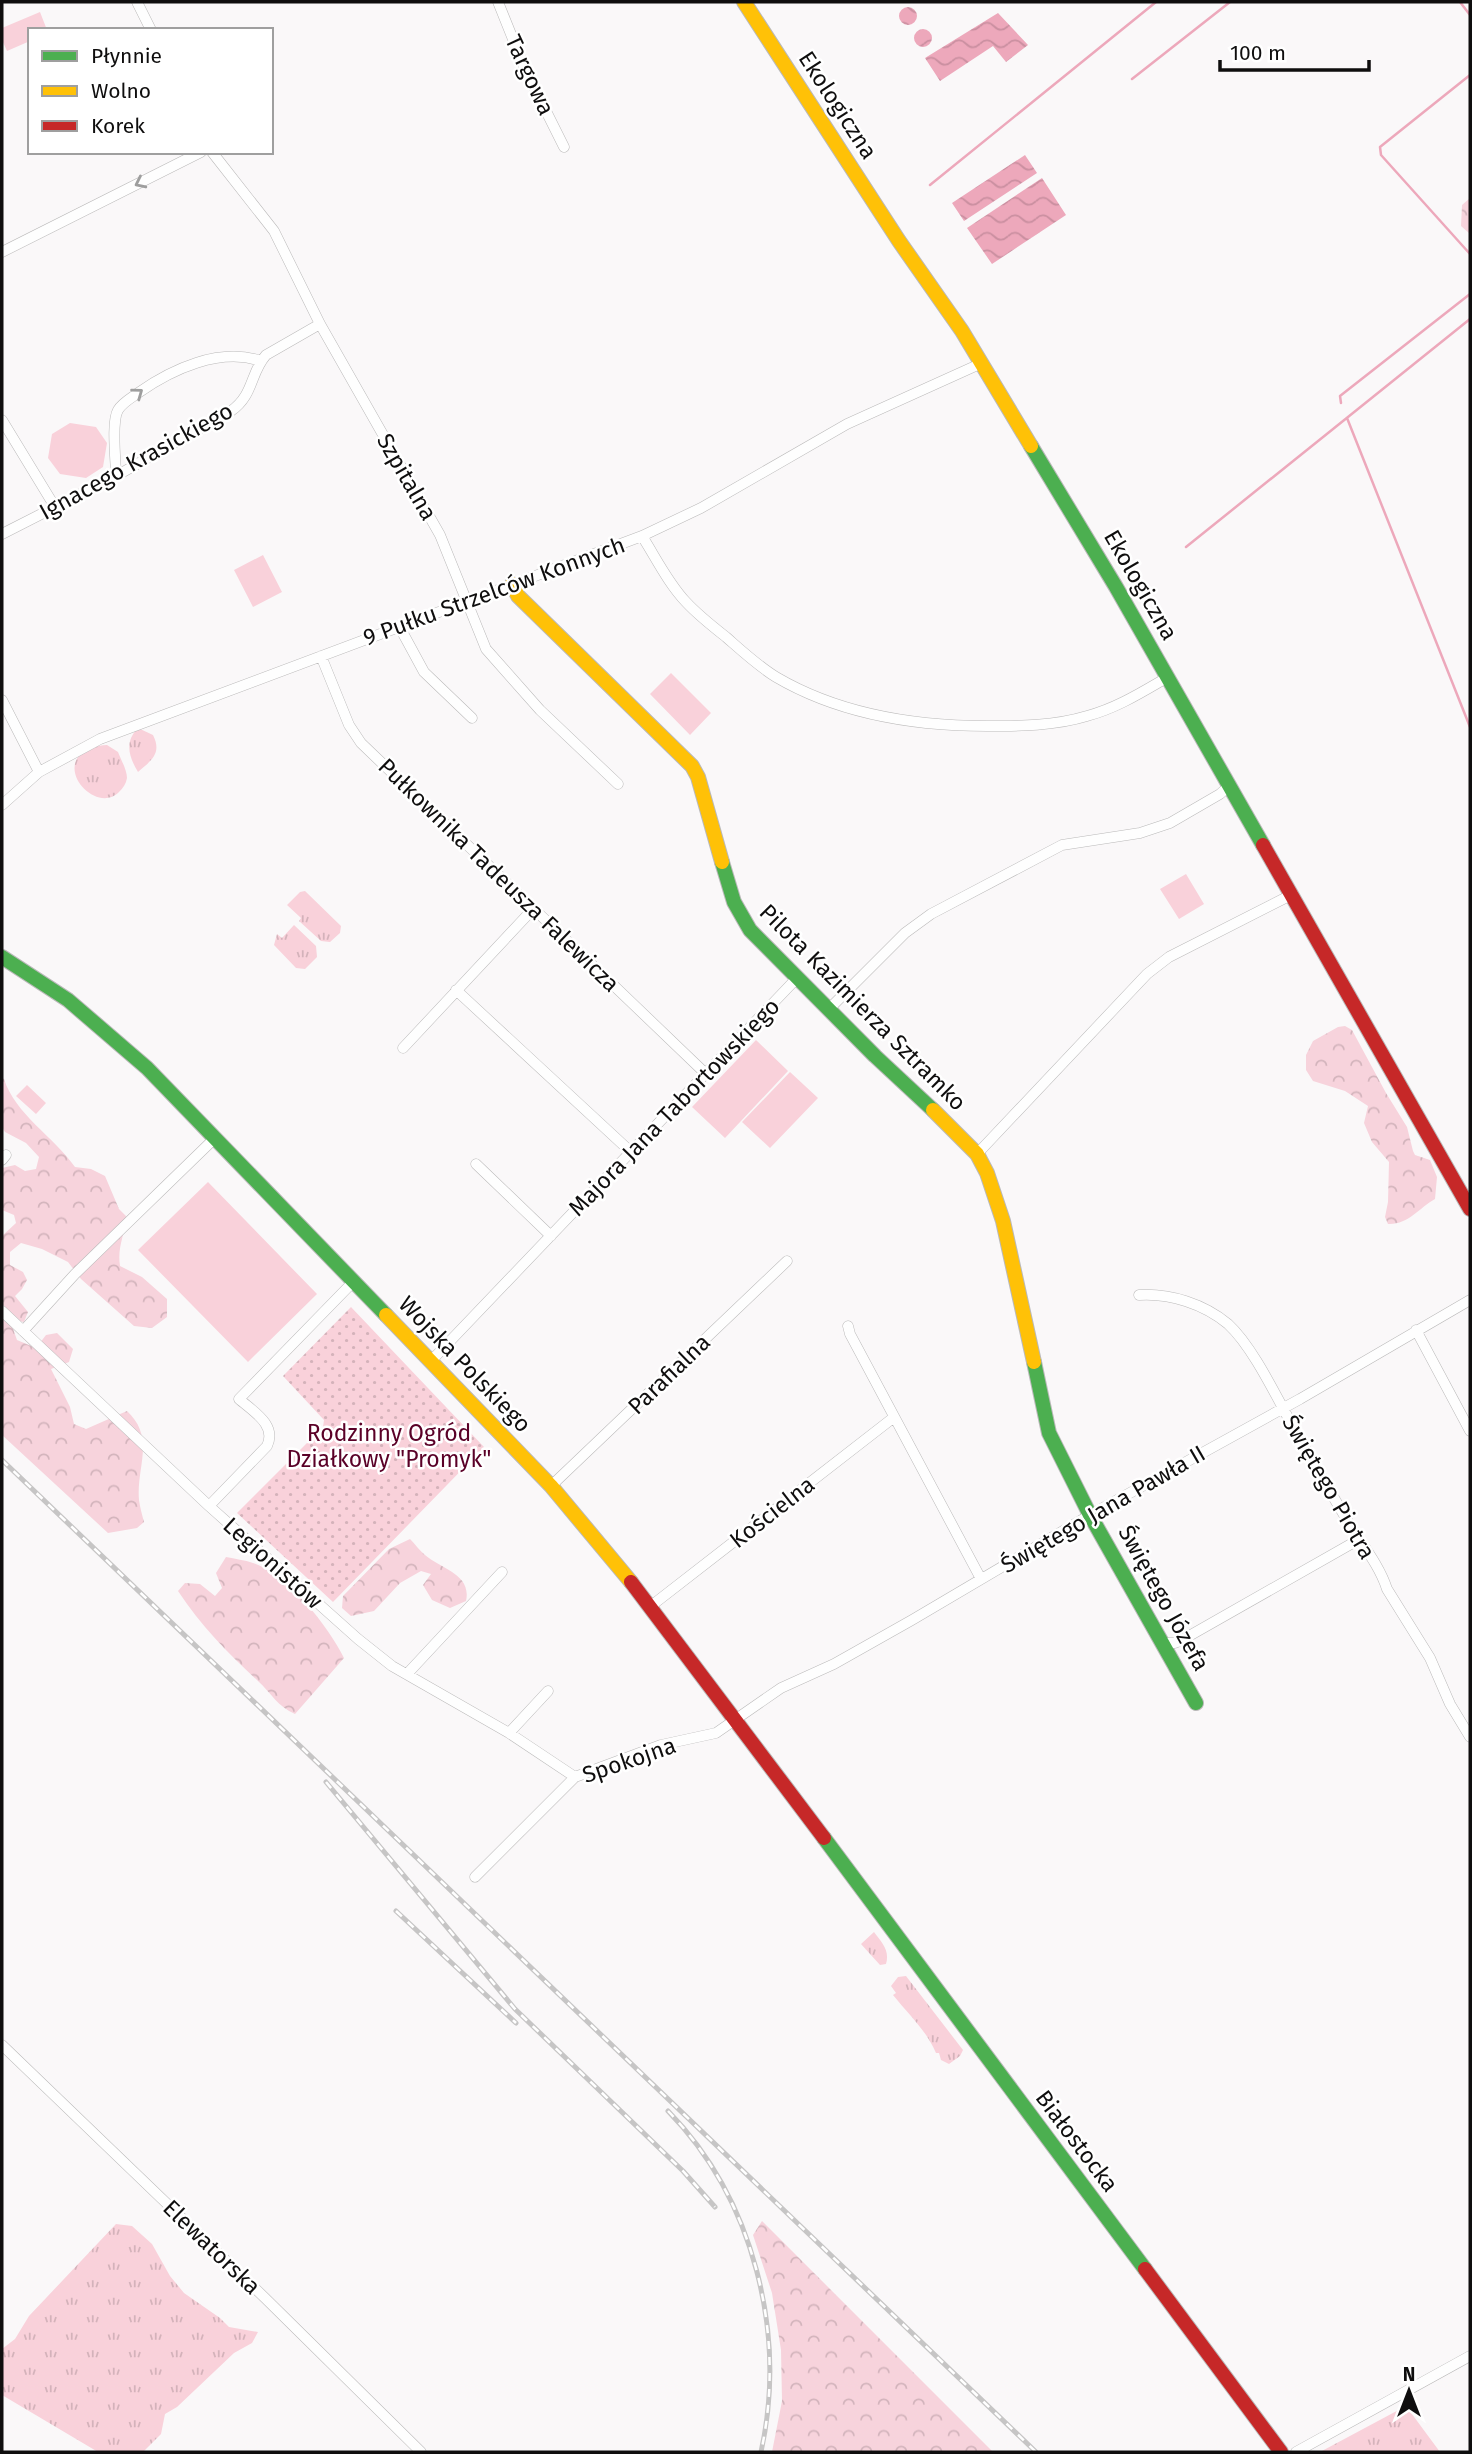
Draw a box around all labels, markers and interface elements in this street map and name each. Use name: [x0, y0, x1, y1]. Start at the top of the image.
legend: [28, 28, 273, 154]
scale bar: [1220, 28, 1369, 72]
street label: Targowa: [499, 30, 561, 120]
text: 100 m: [1230, 40, 1286, 66]
text: Płynnie: [91, 43, 162, 69]
street label: Ekologiczna: [793, 46, 883, 164]
text: Wolno: [91, 78, 151, 104]
text: Korek: [91, 113, 145, 139]
one-way arrow: [135, 174, 147, 188]
one-way arrow: [130, 389, 143, 401]
street label: Ignacego Krasickiego: [34, 396, 238, 526]
street label: Szpitalna: [371, 429, 443, 525]
street label: Ekologiczna: [1098, 525, 1184, 645]
street label: 9 Pułku Strzelców Konnych: [359, 531, 629, 651]
street label: Pułkownika Tadeusza Falewicza: [373, 752, 625, 998]
street label: Pilota Kazimierza Sztramko: [754, 898, 972, 1116]
street label: Majora Jana Tabortowskiego: [563, 992, 785, 1222]
street label: Wojska Polskiego: [393, 1290, 537, 1438]
street label: Parafialna: [622, 1328, 716, 1420]
street label: Świętego Piotra: [1276, 1409, 1382, 1564]
park label: Rodzinny Ogród Działkowy "Promyk": [287, 1419, 492, 1473]
street label: Świętego Jana Pawła II: [995, 1438, 1210, 1579]
street label: Kościelna: [724, 1470, 820, 1554]
street label: Legionistów: [218, 1511, 329, 1615]
street label: Świętego Józefa: [1112, 1520, 1216, 1676]
street label: Spokojna: [579, 1731, 679, 1789]
street label: Białostocka: [1030, 2085, 1124, 2197]
street label: Elewatorska: [157, 2194, 267, 2300]
north arrow: [1374, 2356, 1444, 2426]
text: N: [1403, 2363, 1415, 2386]

